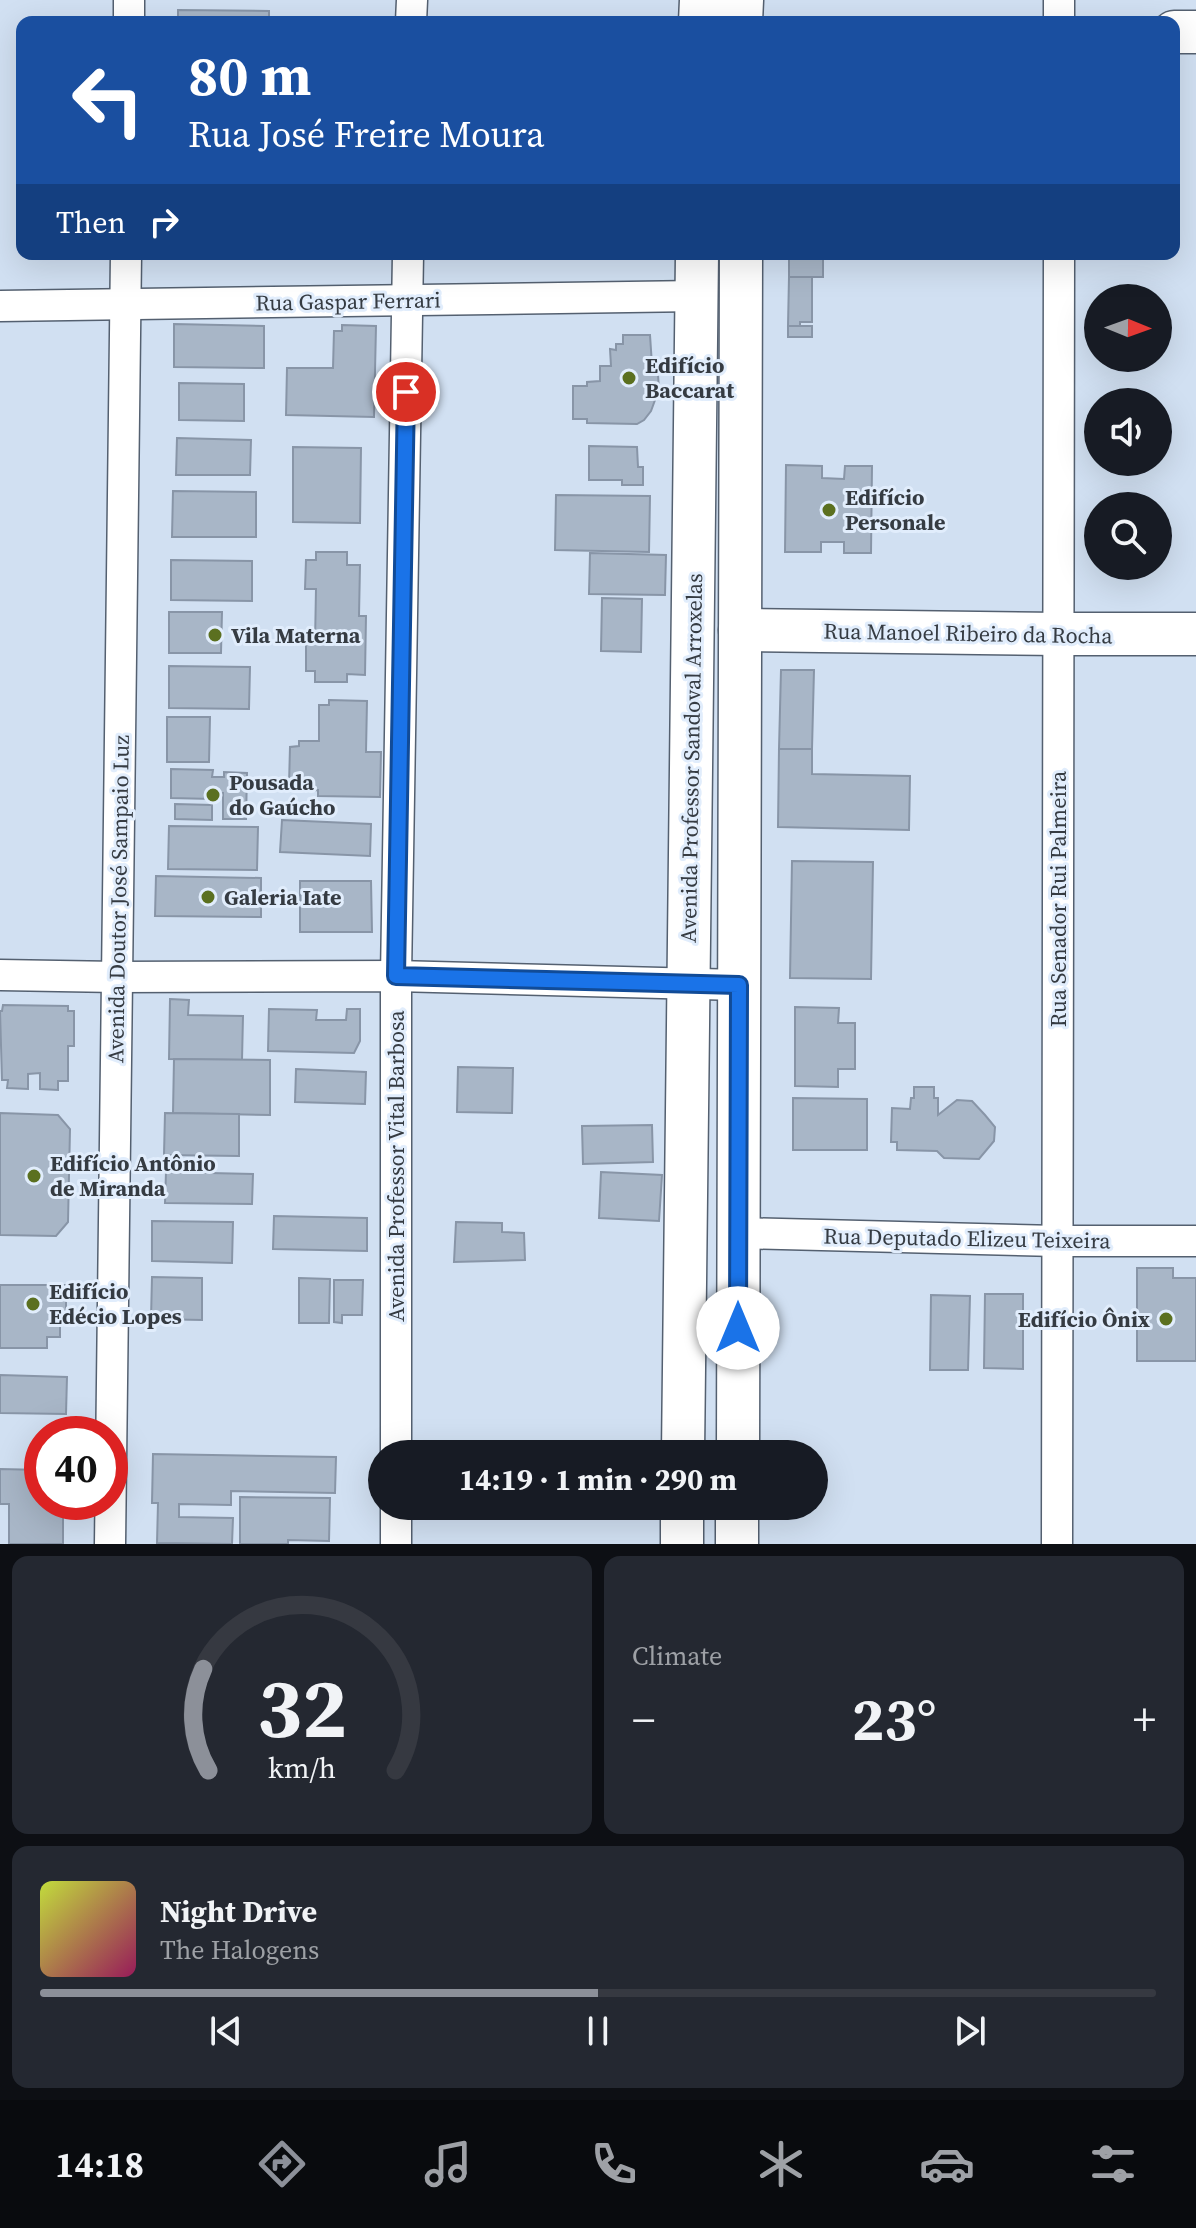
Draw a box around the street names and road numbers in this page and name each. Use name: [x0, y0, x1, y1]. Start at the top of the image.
street label: Rua Gaspar Ferrari: [255, 284, 441, 318]
street label: Avenida Professor Sandoval Arroxelas: [673, 573, 709, 943]
street label: Rua Manoel Ribeiro da Rocha: [823, 615, 1114, 651]
street label: Avenida Doutor José Sampaio Luz: [100, 735, 136, 1063]
street label: Rua Senador Rui Palmeira: [1043, 770, 1073, 1027]
street label: Avenida Professor Vital Barbosa: [381, 1009, 411, 1322]
street label: Rua Deputado Elizeu Teixeira: [823, 1220, 1112, 1256]

